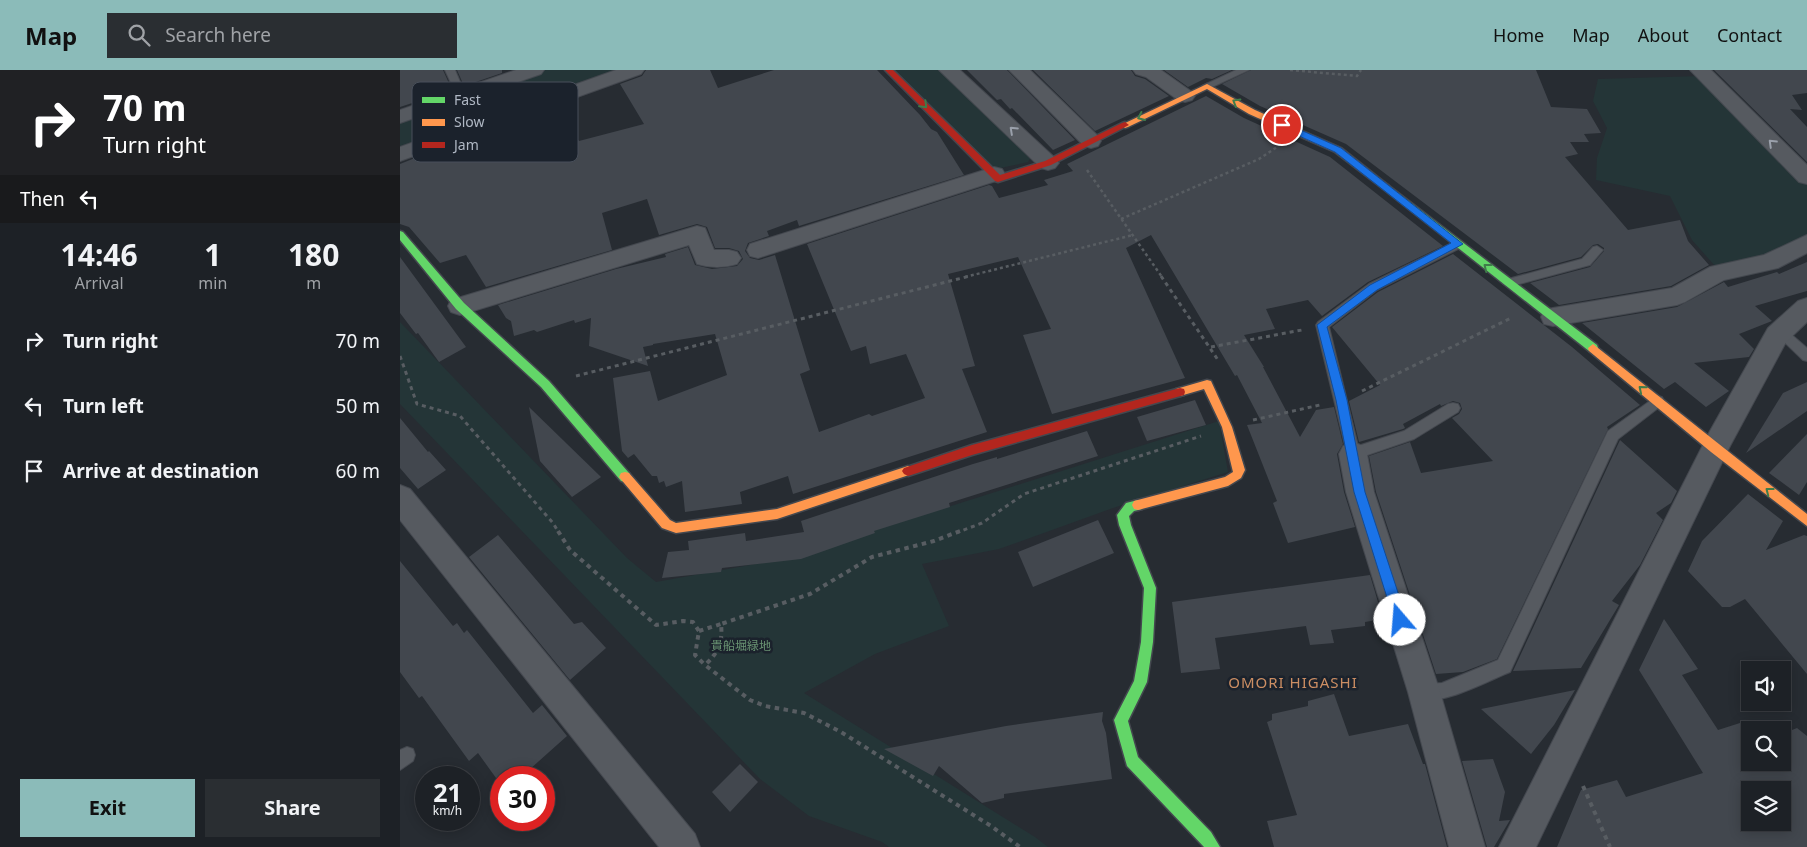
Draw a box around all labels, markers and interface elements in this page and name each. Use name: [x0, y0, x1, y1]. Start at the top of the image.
search box: [107, 13, 457, 58]
text: Map: [25, 19, 77, 52]
icon: search: [125, 21, 153, 49]
text: Search here: [165, 22, 271, 48]
text: Home: [1493, 23, 1544, 47]
text: Map: [1572, 23, 1610, 47]
text: About: [1638, 23, 1689, 47]
text: Contact: [1717, 23, 1782, 47]
legend: [412, 82, 578, 162]
text: 70 m: [103, 84, 186, 131]
icon: right: [20, 90, 85, 155]
text: Fast: [454, 90, 481, 109]
one-way arrow: [918, 99, 927, 108]
one-way arrow: [1232, 99, 1241, 109]
pin: [1261, 104, 1303, 146]
one-way arrow: [1137, 111, 1146, 122]
icon: arrive: [1268, 111, 1296, 139]
text: Slow: [454, 112, 485, 131]
one-way arrow: [1009, 127, 1018, 136]
text: Turn right: [103, 129, 206, 159]
text: Jam: [452, 135, 479, 154]
one-way arrow: [1768, 140, 1777, 149]
icon: left: [75, 185, 103, 213]
text: Then: [20, 186, 65, 212]
text: 14:46: [61, 234, 138, 275]
text: 1: [204, 234, 221, 275]
text: 180: [288, 234, 339, 275]
one-way arrow: [1484, 264, 1493, 272]
text: Arrival: [75, 272, 124, 294]
text: min: [198, 272, 227, 294]
text: m: [306, 272, 321, 294]
icon: right: [20, 327, 48, 355]
text: Turn right: [63, 328, 158, 354]
text: 70 m: [336, 328, 380, 354]
one-way arrow: [1639, 386, 1648, 395]
icon: left: [20, 392, 48, 420]
text: Turn left: [63, 393, 144, 419]
text: 50 m: [336, 393, 380, 419]
icon: arrive: [20, 457, 48, 485]
text: Arrive at destination: [63, 458, 259, 484]
text: 60 m: [336, 458, 380, 484]
one-way arrow: [1765, 488, 1774, 497]
position arrow: [1373, 593, 1425, 645]
park label: 貴船堀緑地: [711, 637, 771, 654]
map controls: [1741, 661, 1791, 831]
button: sound: [1741, 661, 1791, 711]
district label: OMORI HIGASHI: [1228, 672, 1358, 692]
button: search: [1741, 721, 1791, 771]
speed limit sign: 30: [490, 766, 555, 831]
text: 21: [433, 775, 462, 809]
button: Exit: [20, 779, 195, 837]
button: Share: [205, 779, 380, 837]
button: layers: [1741, 781, 1791, 831]
text: km/h: [433, 802, 462, 819]

